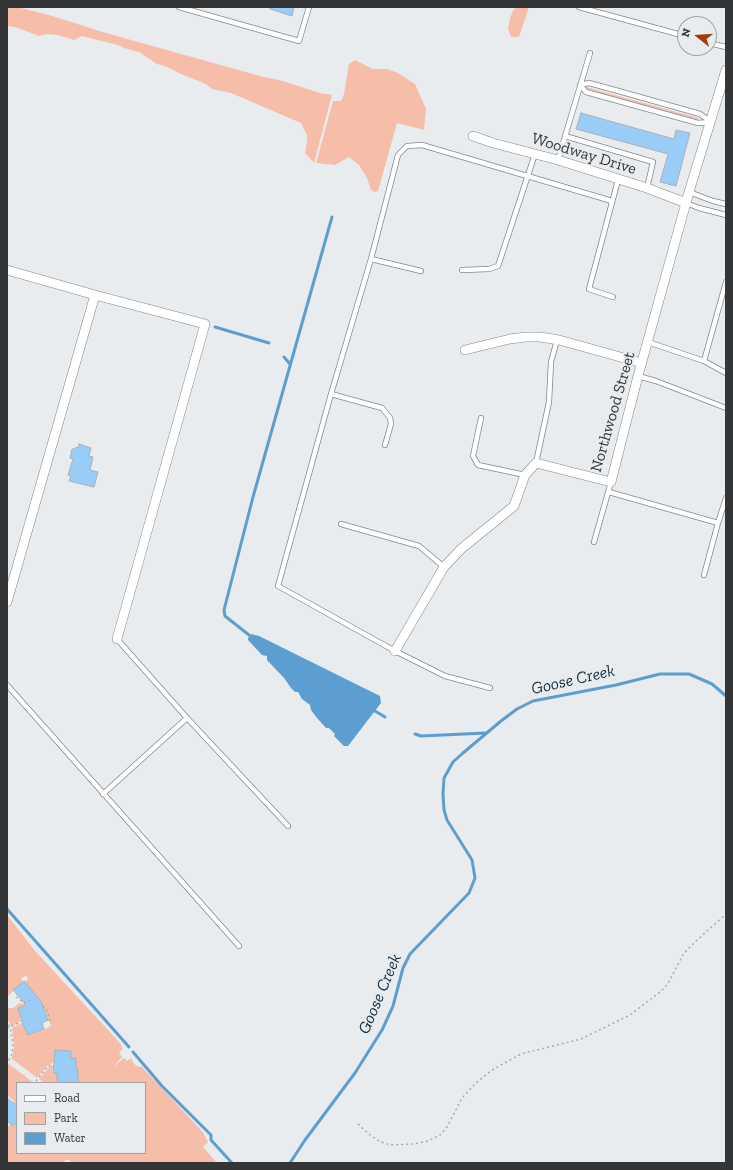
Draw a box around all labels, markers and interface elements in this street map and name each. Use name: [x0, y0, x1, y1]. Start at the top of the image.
north arrow: [677, 16, 717, 56]
text: N: [679, 27, 693, 39]
street label: Woodway Drive: [529, 129, 639, 179]
street label: Northwood Street: [587, 350, 639, 474]
water label: Goose Creek: [529, 661, 617, 699]
water label: Goose Creek: [354, 951, 406, 1037]
legend: [16, 1082, 146, 1154]
text: Road: [54, 1091, 80, 1105]
text: Park: [54, 1111, 78, 1125]
text: Water: [54, 1131, 86, 1145]

